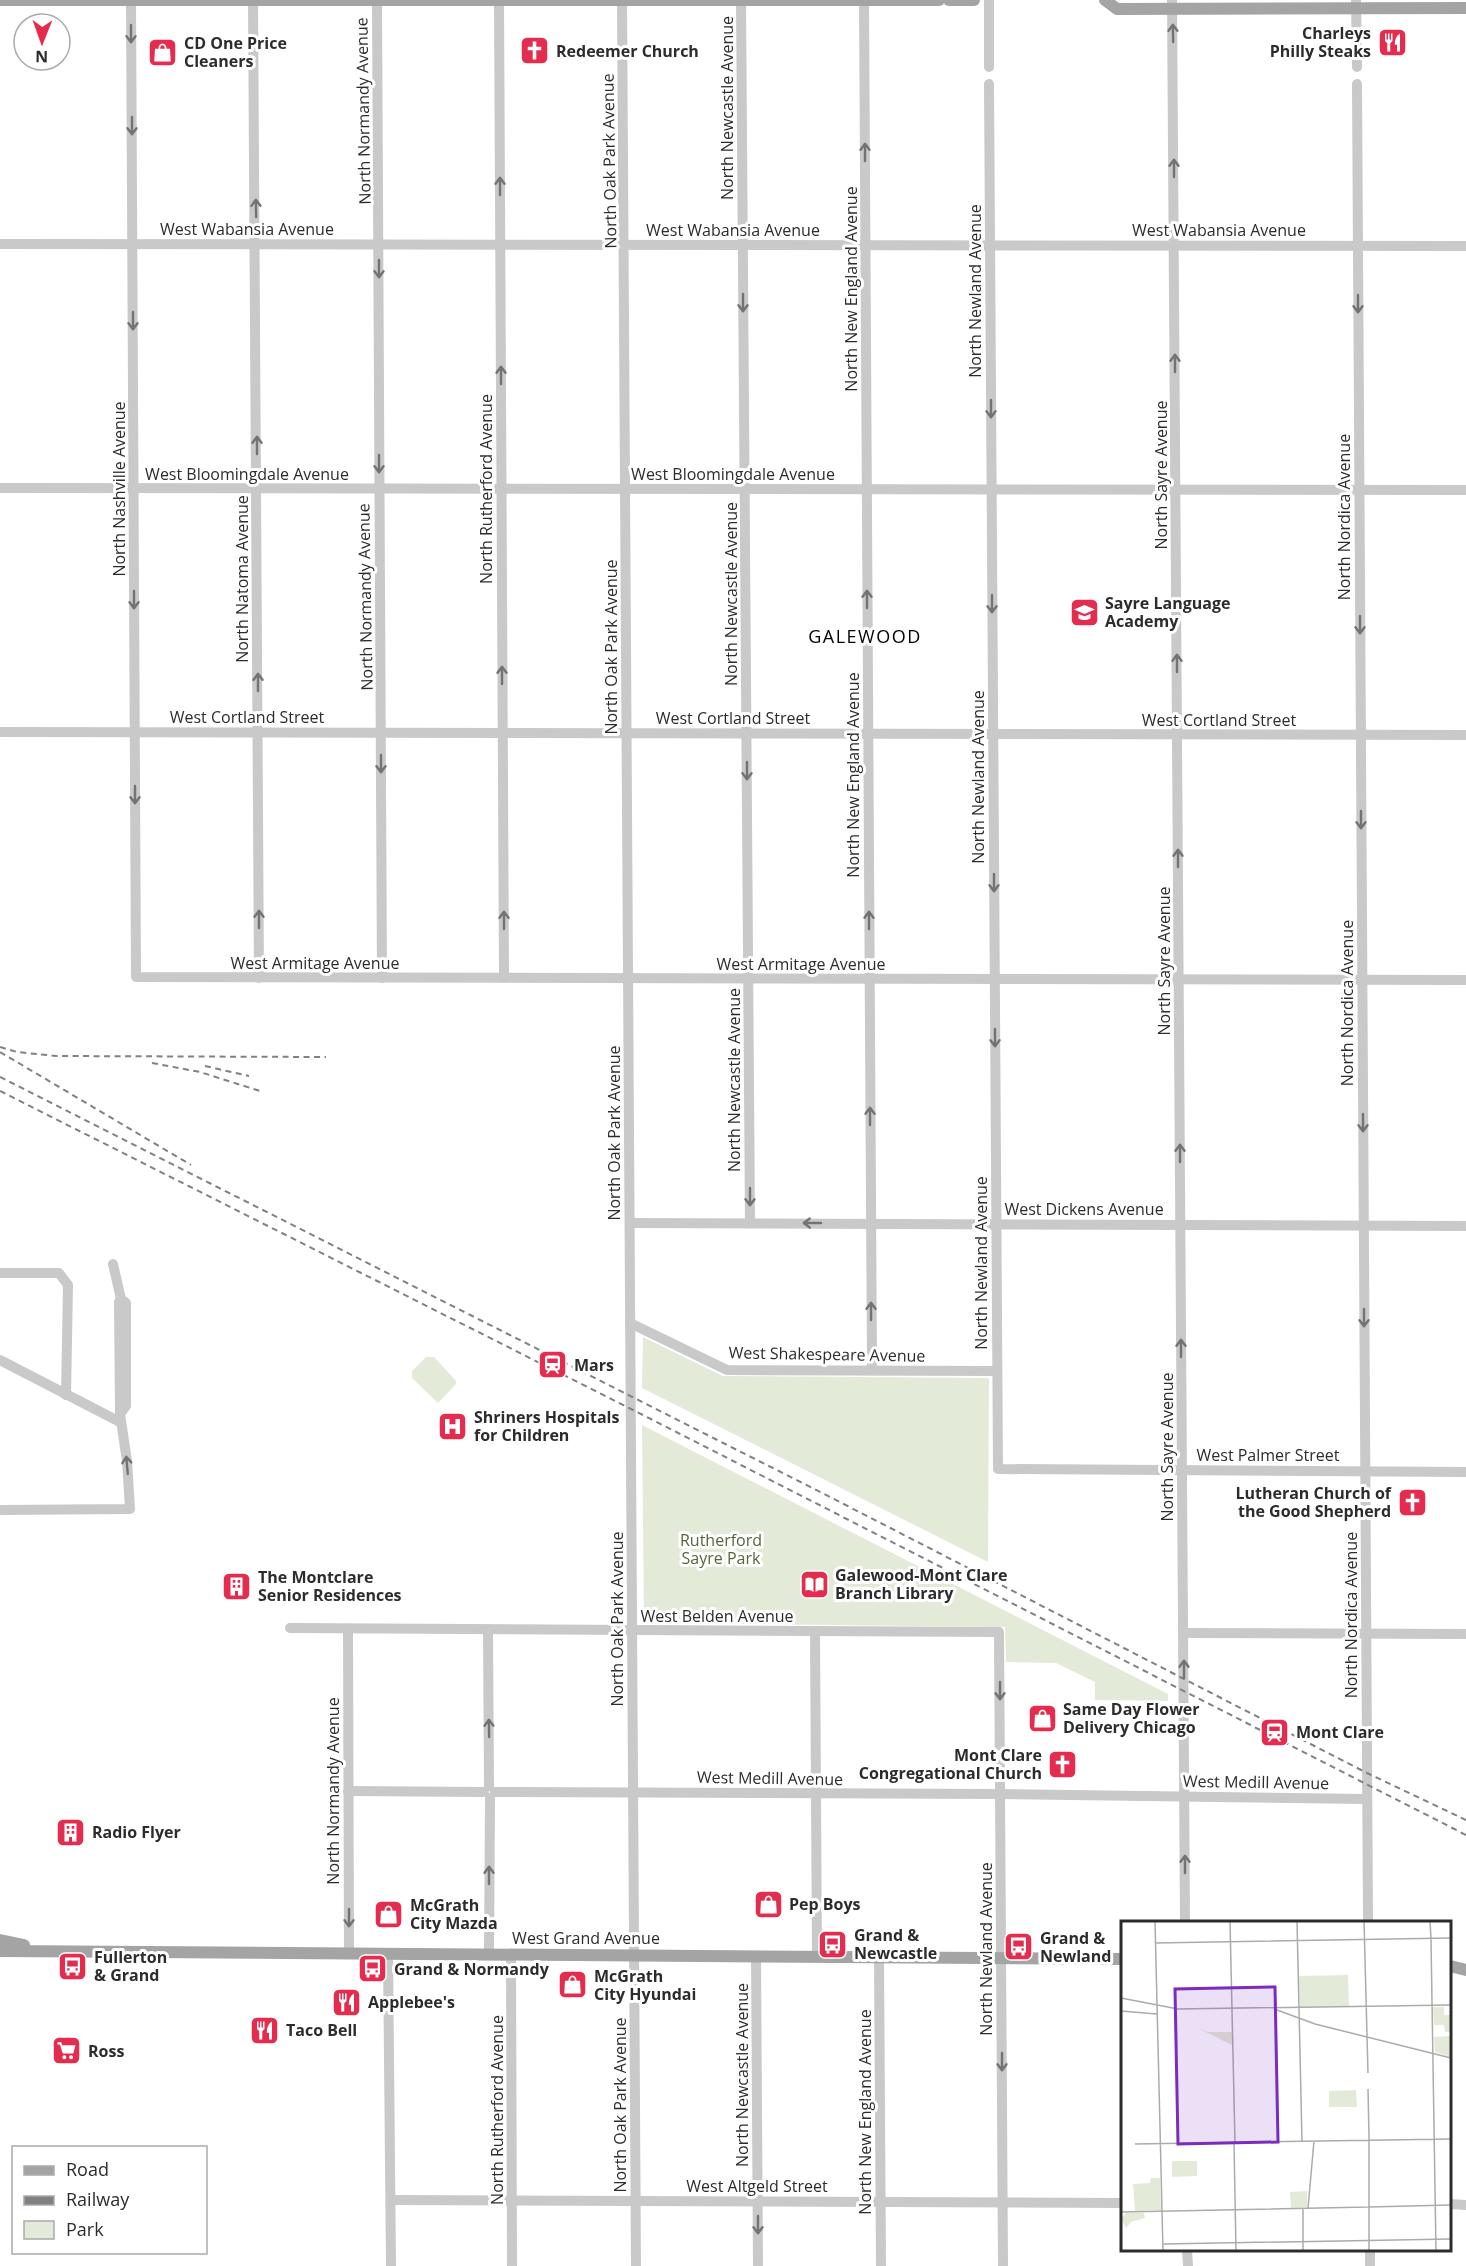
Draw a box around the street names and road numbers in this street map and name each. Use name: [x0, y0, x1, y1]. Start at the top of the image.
street label: North Newcastle Avenue: [716, 16, 738, 200]
street label: North Normandy Avenue: [350, 17, 376, 205]
street label: North Oak Park Avenue: [596, 73, 622, 249]
street label: North New England Avenue: [840, 186, 862, 392]
street label: North Newland Avenue: [964, 204, 986, 378]
street label: West Wabansia Avenue: [160, 218, 334, 240]
street label: West Wabansia Avenue: [646, 219, 820, 241]
street label: West Wabansia Avenue: [1132, 219, 1306, 241]
street label: North Rutherford Avenue: [475, 394, 497, 584]
street label: North Nashville Avenue: [108, 401, 130, 577]
street label: North Sayre Avenue: [1150, 401, 1172, 549]
street label: North Nordica Avenue: [1333, 434, 1355, 600]
street label: West Bloomingdale Avenue: [145, 463, 349, 485]
street label: West Bloomingdale Avenue: [631, 463, 835, 485]
street label: North Natoma Avenue: [231, 495, 253, 663]
street label: North Newcastle Avenue: [720, 502, 742, 686]
street label: North Normandy Avenue: [352, 503, 378, 691]
street label: North Oak Park Avenue: [600, 559, 622, 735]
street label: North New England Avenue: [842, 672, 864, 878]
street label: North Newland Avenue: [967, 690, 989, 864]
street label: West Cortland Street: [170, 706, 325, 728]
street label: West Cortland Street: [656, 707, 811, 729]
street label: West Cortland Street: [1142, 709, 1297, 731]
street label: North Sayre Avenue: [1153, 887, 1175, 1035]
street label: North Nordica Avenue: [1336, 920, 1358, 1086]
street label: West Armitage Avenue: [231, 952, 399, 974]
street label: West Armitage Avenue: [717, 953, 885, 975]
street label: North Newcastle Avenue: [723, 988, 745, 1172]
street label: North Oak Park Avenue: [603, 1045, 625, 1221]
street label: North Newland Avenue: [970, 1176, 992, 1350]
street label: West Dickens Avenue: [1004, 1198, 1164, 1220]
street label: West Shakespeare Avenue: [728, 1341, 926, 1367]
street label: North Sayre Avenue: [1156, 1373, 1178, 1521]
street label: West Palmer Street: [1197, 1444, 1340, 1466]
street label: North Oak Park Avenue: [606, 1531, 628, 1707]
street label: North Nordica Avenue: [1340, 1532, 1362, 1698]
street label: West Belden Avenue: [640, 1605, 794, 1627]
street label: North Normandy Avenue: [322, 1697, 344, 1885]
street label: West Medill Avenue: [697, 1766, 843, 1790]
street label: West Medill Avenue: [1183, 1770, 1329, 1794]
street label: North Newland Avenue: [975, 1862, 997, 2036]
street label: West Grand Avenue: [512, 1927, 660, 1949]
street label: North Newcastle Avenue: [731, 1983, 753, 2167]
street label: North New England Avenue: [854, 2009, 876, 2215]
street label: North Rutherford Avenue: [486, 2015, 508, 2205]
street label: North Oak Park Avenue: [609, 2017, 631, 2193]
street label: West Altgeld Street: [686, 2175, 828, 2197]

